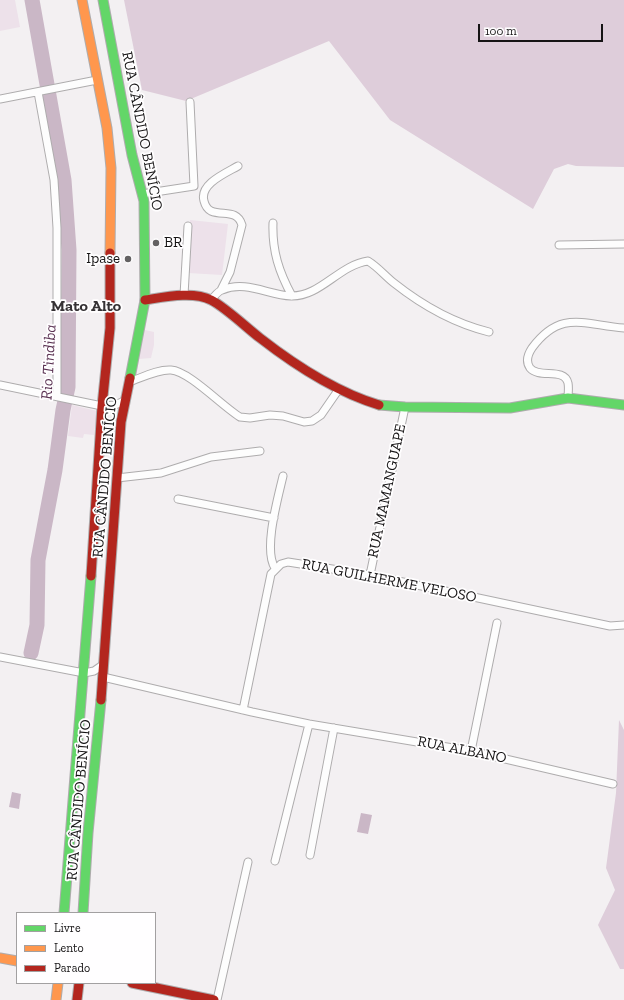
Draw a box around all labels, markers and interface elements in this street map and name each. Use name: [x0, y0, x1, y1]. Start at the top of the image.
scale bar: [480, 16, 605, 42]
text: 100 m: [485, 24, 517, 38]
street label: RUA CÂNDIDO BENÍCIO: [118, 50, 166, 212]
place label: BR: [164, 234, 182, 252]
marker: BR: [151, 238, 161, 248]
place label: Ipase: [86, 250, 120, 268]
marker: Ipase: [123, 254, 133, 264]
district label: Mato Alto: [51, 296, 121, 316]
water label: Rio Tindiba: [37, 324, 61, 400]
street label: RUA CÂNDIDO BENÍCIO: [89, 396, 121, 558]
street label: RUA MAMANGUAPE: [364, 422, 410, 560]
street label: RUA GUILHERME VELOSO: [300, 555, 478, 607]
street label: RUA CÂNDIDO BENÍCIO: [63, 719, 95, 881]
street label: RUA ALBANO: [416, 733, 508, 767]
legend: [16, 912, 156, 984]
text: Livre: [54, 921, 81, 935]
text: Lento: [54, 941, 84, 955]
text: Parado: [54, 961, 90, 975]

